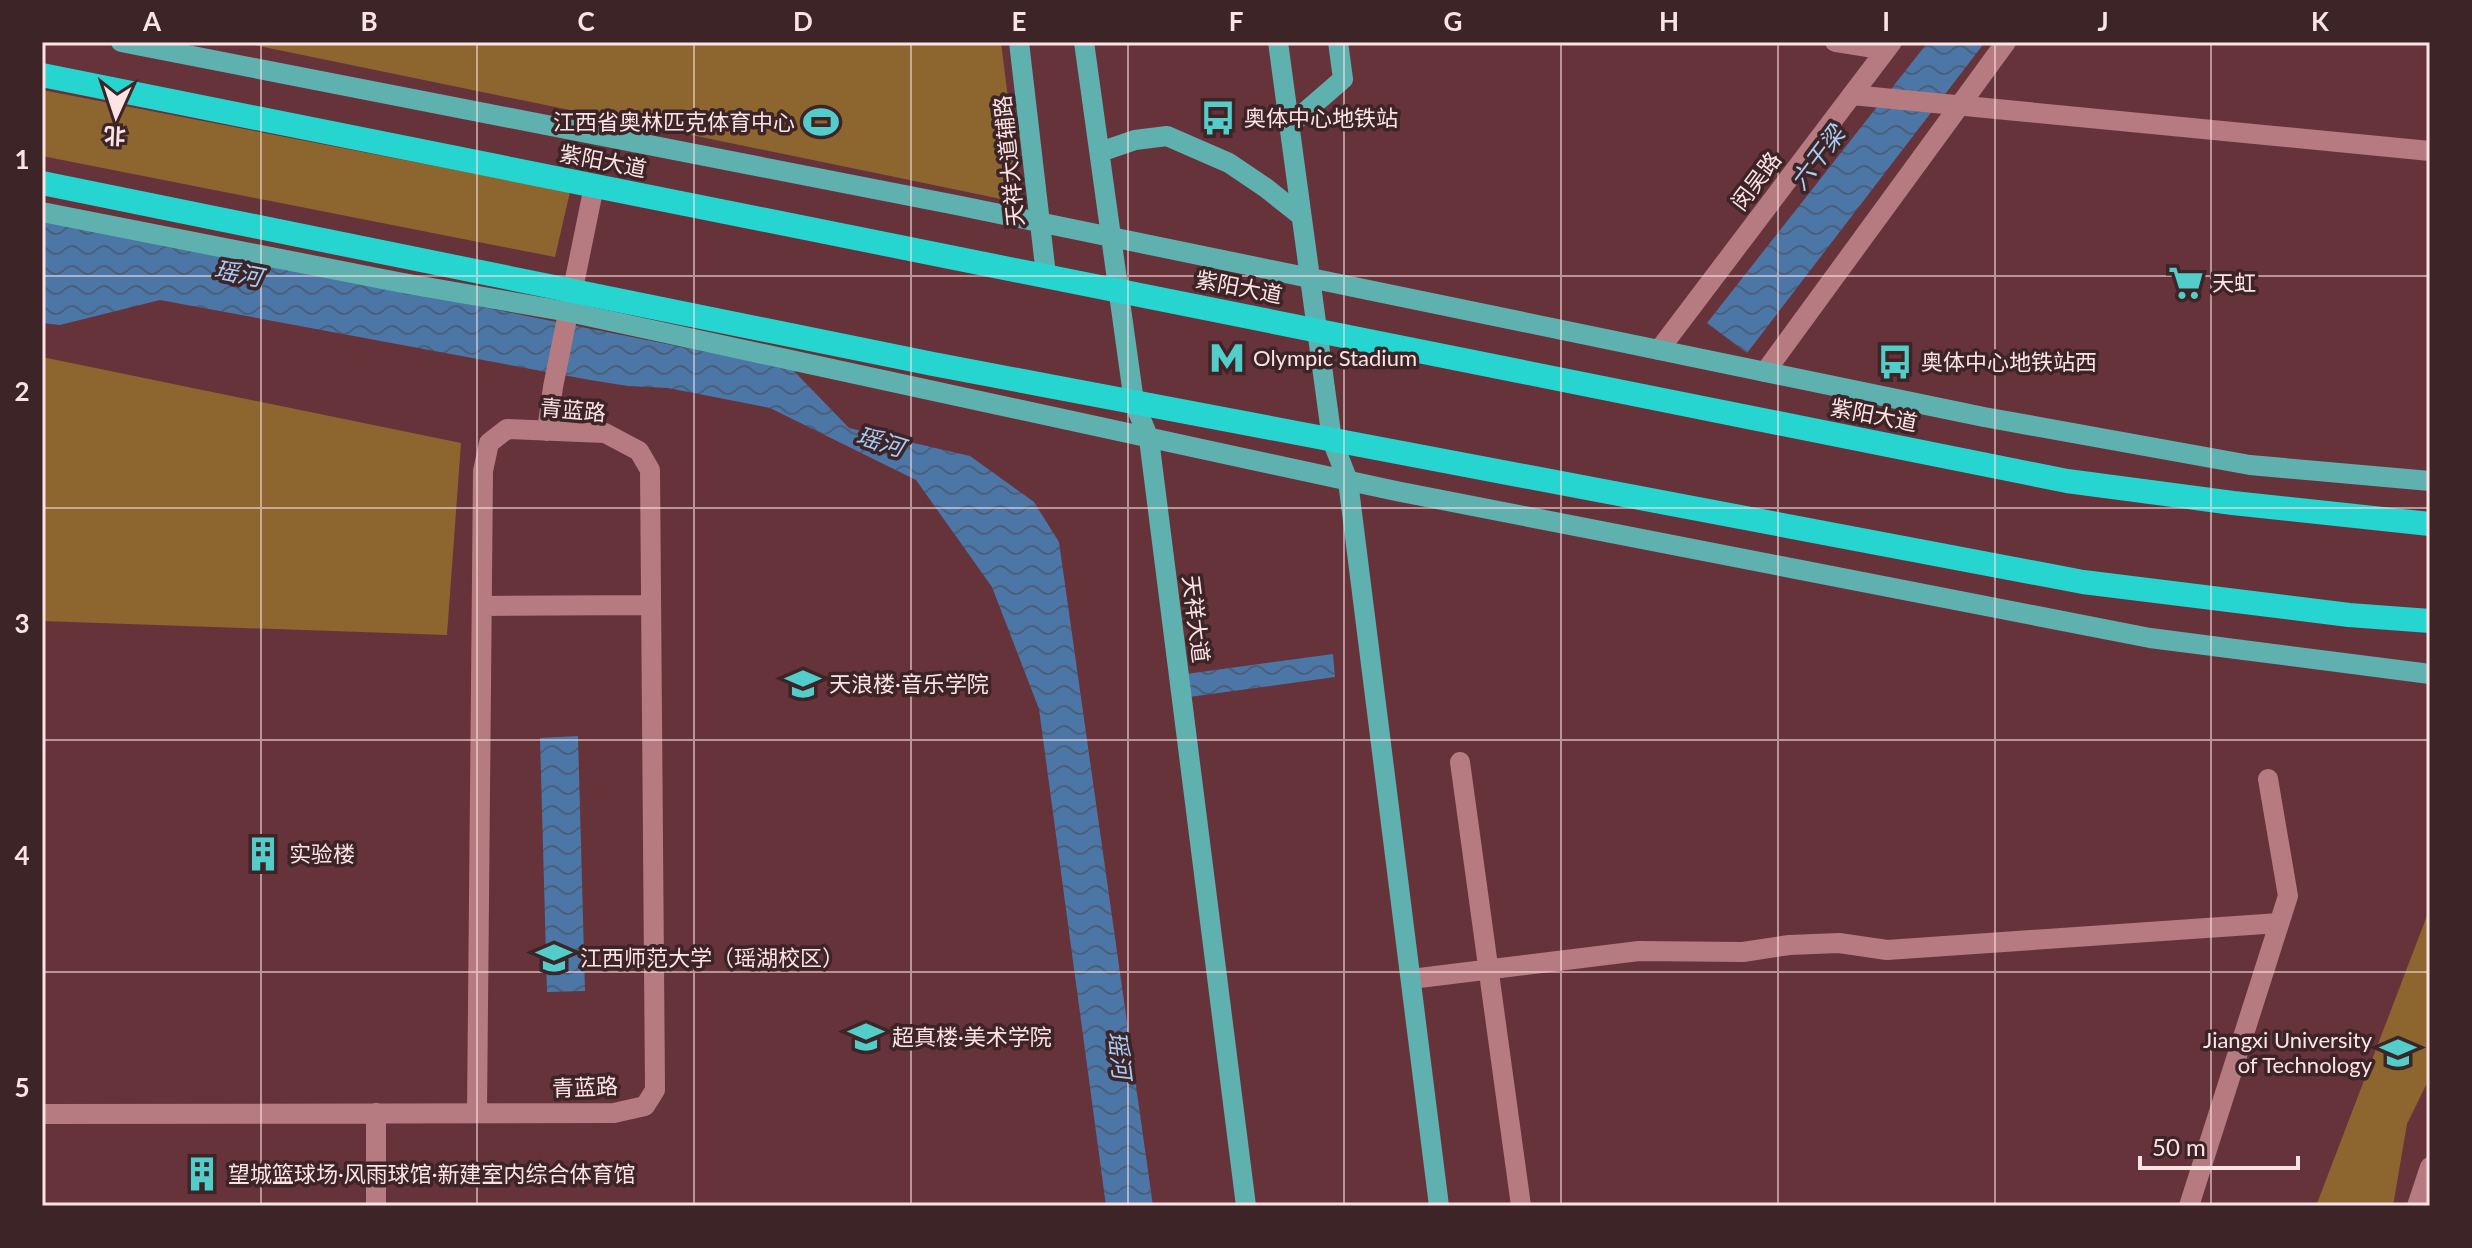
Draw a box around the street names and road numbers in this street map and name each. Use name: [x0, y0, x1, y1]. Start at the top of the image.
street label: 天祥大道辅路: [988, 94, 1029, 228]
street label: 紫阳大道: [557, 139, 649, 182]
street label: 闵吴路: [1725, 146, 1786, 215]
street label: 紫阳大道: [1193, 265, 1285, 308]
street label: 青蓝路: [539, 393, 607, 426]
street label: 紫阳大道: [1828, 393, 1920, 436]
street label: 天祥大道: [1178, 574, 1215, 664]
street label: 青蓝路: [552, 1072, 618, 1101]

